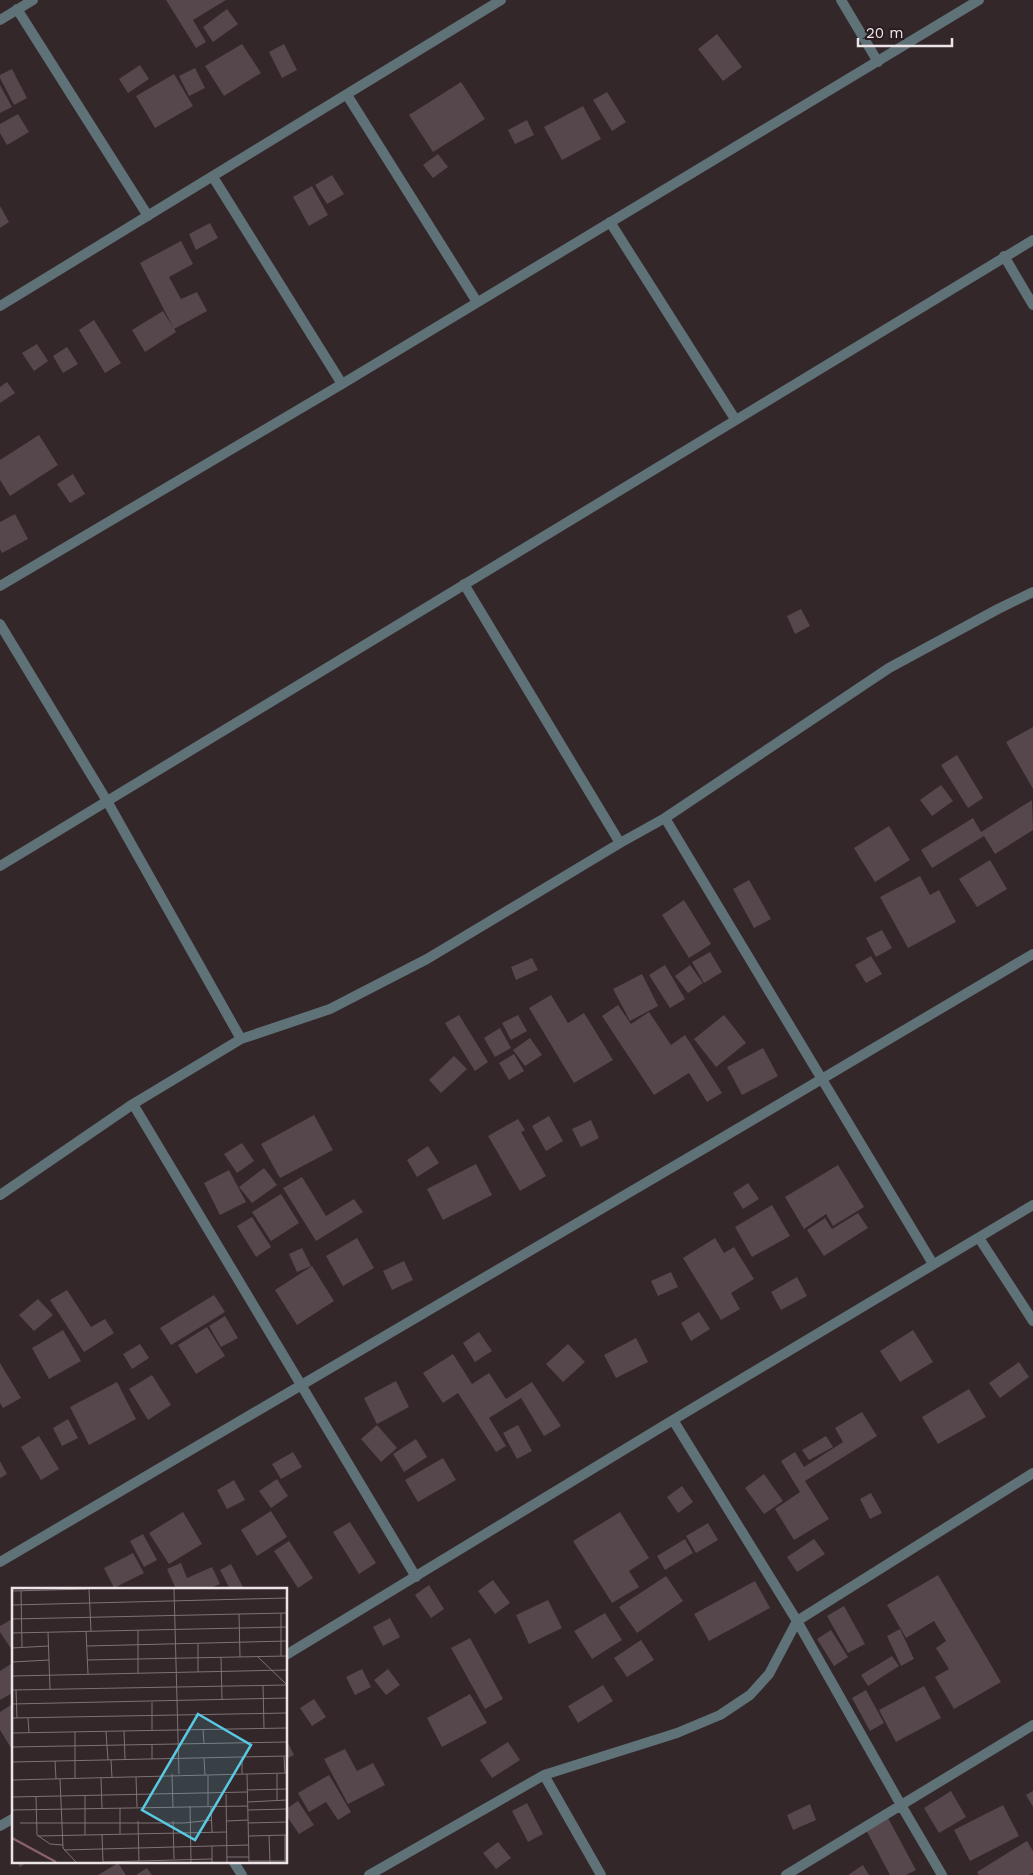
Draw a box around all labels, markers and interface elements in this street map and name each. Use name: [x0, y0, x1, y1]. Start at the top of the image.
scale bar: [858, 15, 952, 47]
text: 20 m: [866, 24, 904, 42]
inset map: [12, 1588, 288, 1862]

